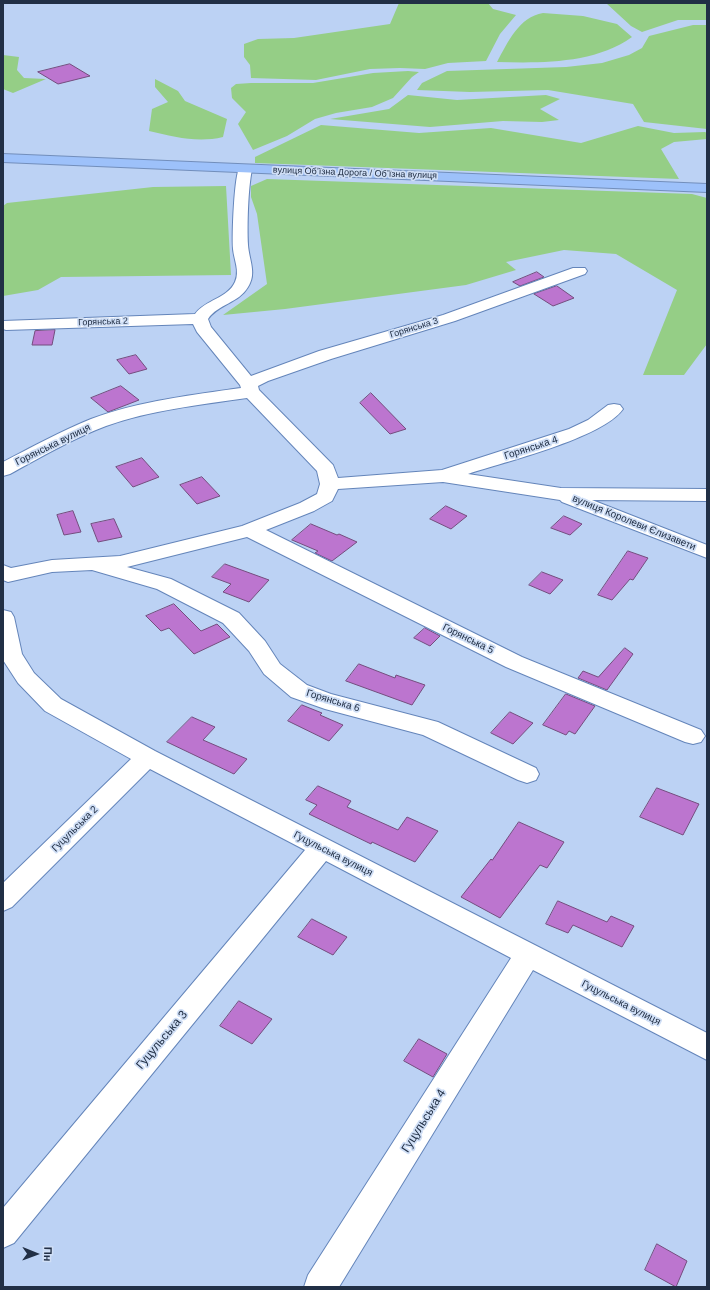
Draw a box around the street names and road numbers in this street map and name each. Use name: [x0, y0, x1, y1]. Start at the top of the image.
street label: вулиця Обʼїзна Дорога / Обʼїзна вулиця: [273, 165, 437, 181]
street label: Горянська 2: [78, 316, 128, 328]
street label: Горянська 3: [389, 316, 439, 340]
street label: Горянська вулиця: [13, 422, 93, 468]
street label: Горянська 4: [503, 434, 559, 462]
street label: вулиця Королеви Єлизавети: [571, 493, 697, 553]
street label: Горянська 5: [440, 621, 496, 657]
street label: Горянська 6: [305, 687, 361, 715]
street label: Гуцульська 2: [50, 804, 100, 854]
street label: Гуцульська вулиця: [292, 829, 374, 879]
street label: Гуцульська вулиця: [580, 978, 662, 1028]
street label: Гуцульська 3: [133, 1008, 191, 1072]
street label: Гуцульська 4: [399, 1087, 449, 1155]

